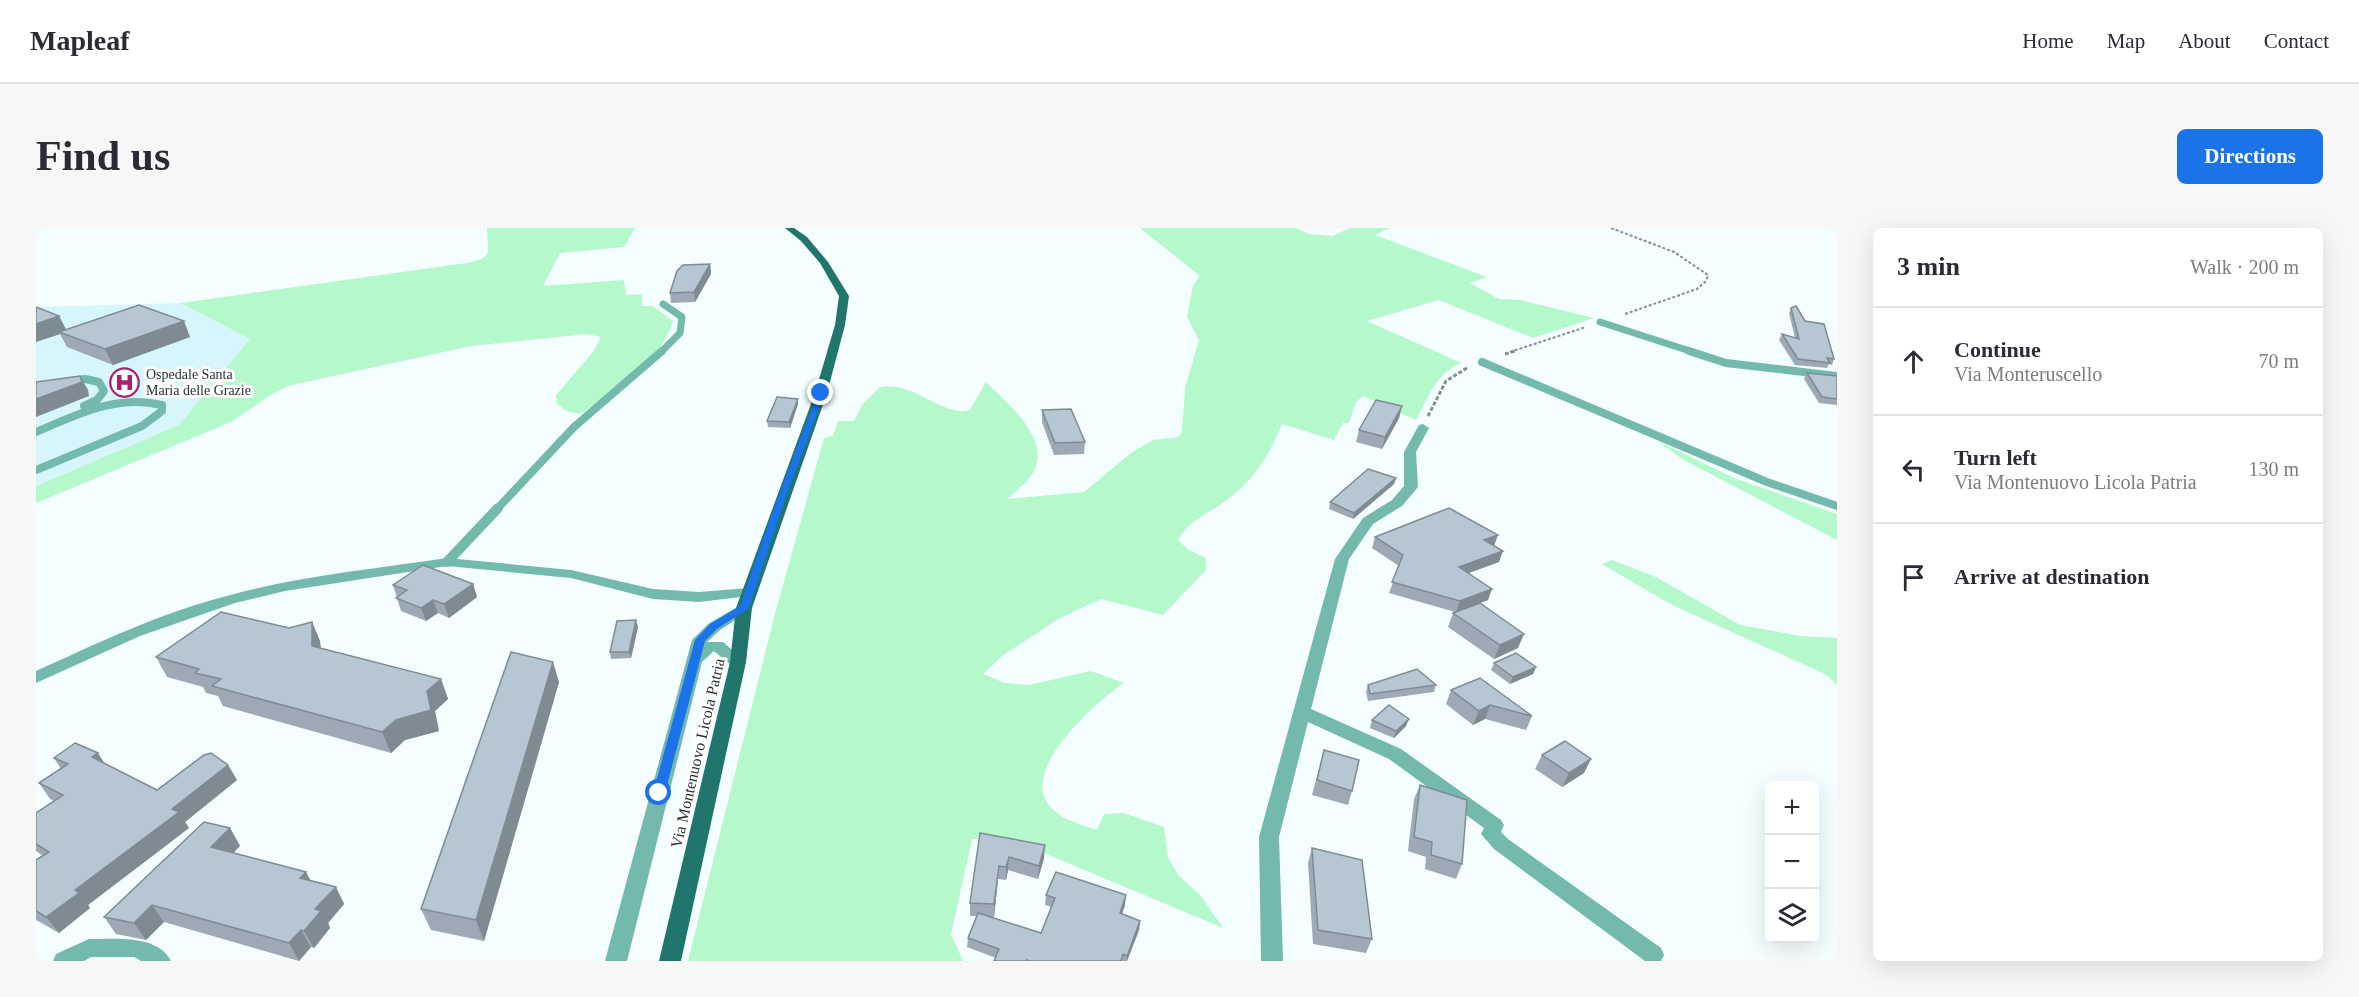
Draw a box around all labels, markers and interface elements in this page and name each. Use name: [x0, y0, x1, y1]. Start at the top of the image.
text: Mapleaf: [30, 25, 130, 56]
text: Home: [2022, 29, 2074, 53]
text: Map: [2107, 29, 2145, 53]
text: About: [2178, 29, 2231, 53]
text: Contact: [2264, 29, 2329, 53]
button: Directions: [2177, 129, 2323, 184]
text: Find us: [36, 133, 170, 179]
text: 3 min: [1897, 252, 1960, 281]
text: Walk · 200 m: [2190, 256, 2299, 278]
text: Continue: [1954, 337, 2041, 362]
icon: ahead: [1897, 345, 1930, 378]
text: 70 m: [2258, 350, 2299, 372]
text: Via Monteruscello: [1954, 363, 2102, 385]
hospital icon: Ospedale Santa Maria delle Grazie: [109, 366, 141, 398]
place label: Ospedale Santa Maria delle Grazie: [146, 367, 251, 398]
route end: [807, 379, 833, 405]
text: Turn left: [1954, 445, 2037, 470]
icon: left: [1897, 453, 1930, 486]
text: 130 m: [2248, 458, 2299, 480]
text: Via Montenuovo Licola Patria: [1954, 471, 2197, 493]
icon: arrive: [1897, 561, 1930, 594]
text: Arrive at destination: [1954, 564, 2150, 589]
street label: Via Montenuovo Licola Patria: [667, 657, 728, 850]
route start: [645, 779, 671, 805]
map controls: [1765, 781, 1819, 943]
button: +: [1765, 781, 1819, 835]
button: −: [1765, 835, 1819, 889]
button: layers: [1765, 889, 1819, 943]

